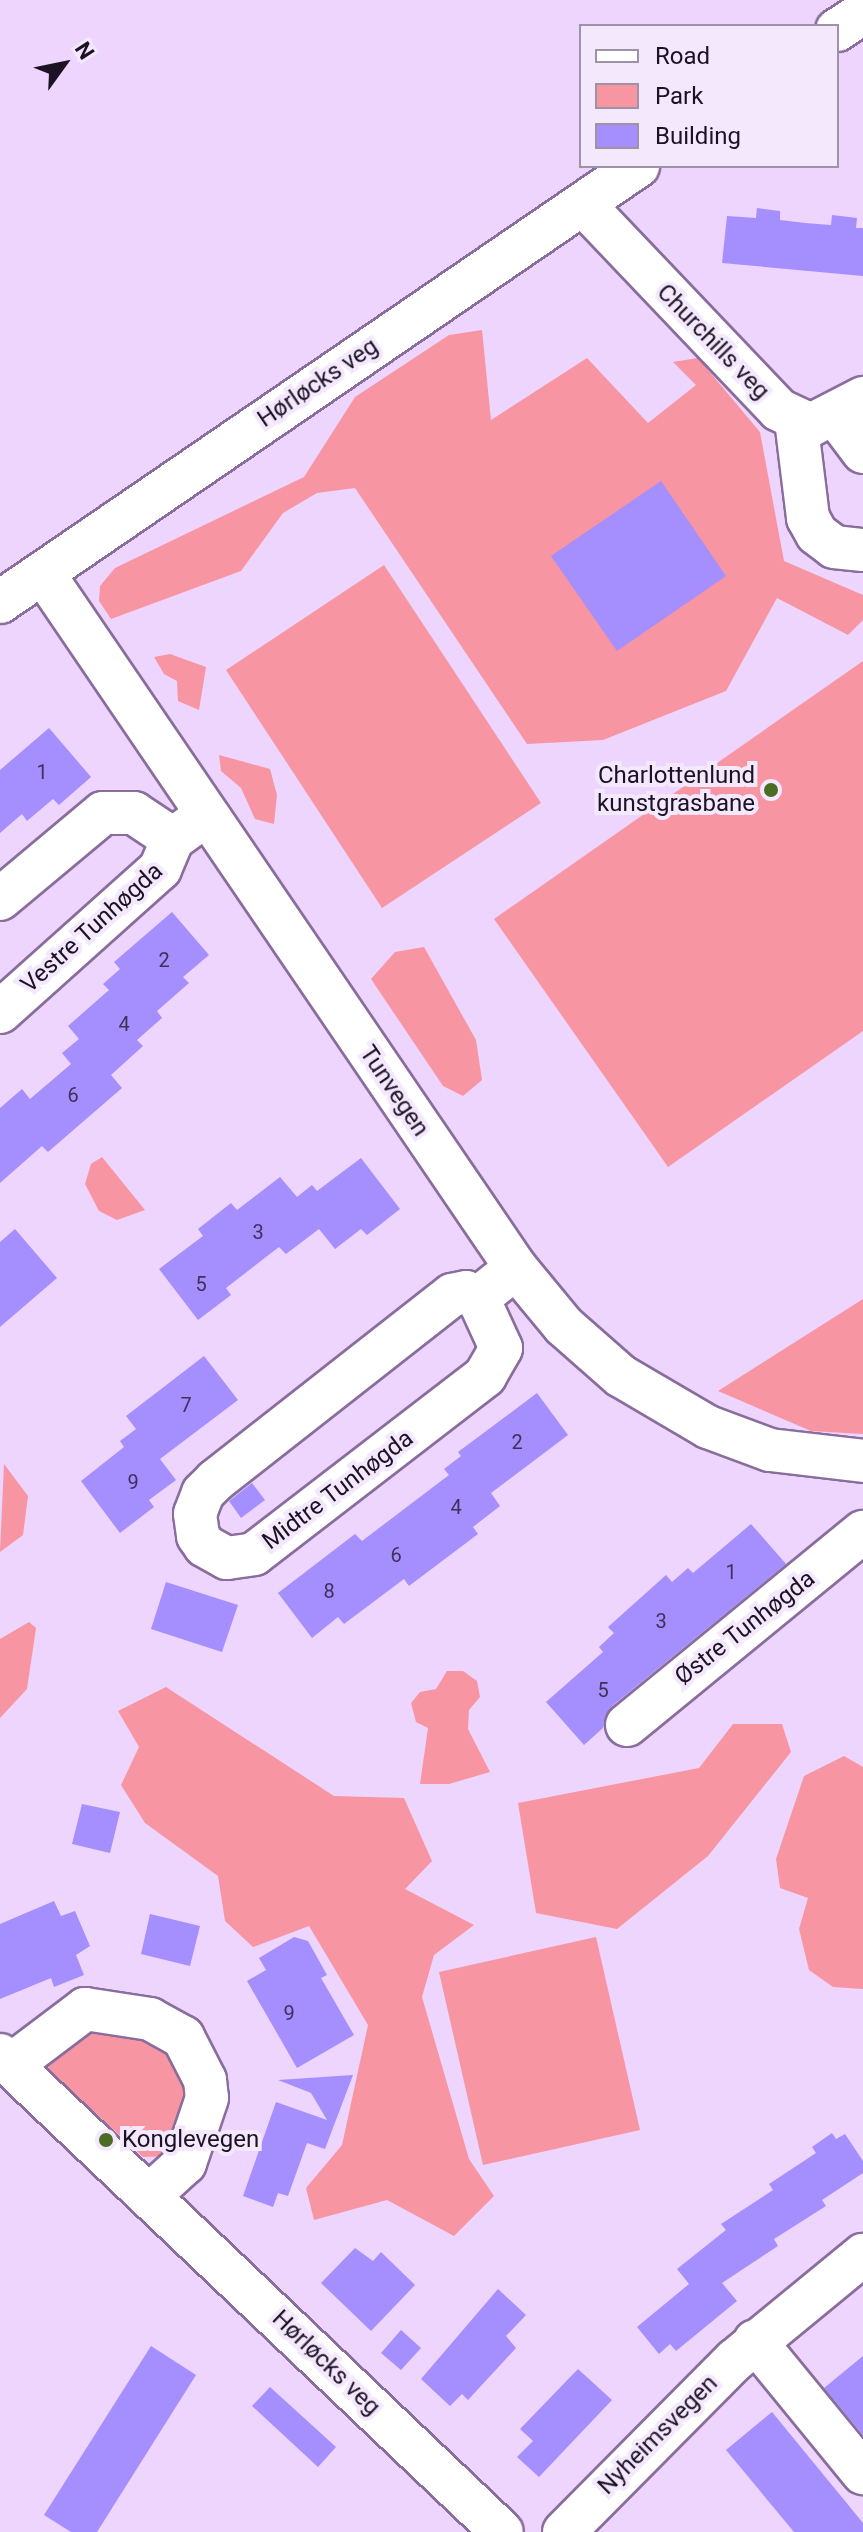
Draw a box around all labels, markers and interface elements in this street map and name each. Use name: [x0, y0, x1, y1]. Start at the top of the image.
north arrow: [24, 24, 104, 104]
legend: [579, 24, 839, 168]
text: N: [70, 37, 99, 64]
text: Road: [655, 42, 710, 70]
text: Park: [655, 82, 703, 110]
text: Building: [655, 122, 741, 150]
street label: Churchills veg: [651, 278, 775, 406]
street label: Hørløcks veg: [252, 332, 384, 434]
house number: 1: [36, 760, 48, 784]
place label: Charlottenlund kunstgrasbane: [597, 762, 755, 818]
marker: Charlottenlund kunstgrasbane: [762, 781, 780, 799]
street label: Vestre Tunhøgda: [15, 857, 169, 999]
house number: 2: [158, 948, 170, 972]
house number: 4: [118, 1012, 130, 1036]
street label: Tunvegen: [353, 1040, 435, 1142]
house number: 6: [67, 1083, 79, 1107]
house number: 3: [252, 1220, 264, 1244]
house number: 5: [195, 1272, 207, 1296]
house number: 7: [180, 1393, 192, 1417]
street label: Midtre Tunhøgda: [257, 1424, 419, 1556]
house number: 2: [511, 1430, 523, 1454]
house number: 9: [127, 1470, 139, 1494]
house number: 4: [450, 1495, 462, 1519]
house number: 6: [390, 1543, 402, 1567]
house number: 1: [725, 1560, 737, 1584]
street label: Østre Tunhøgda: [669, 1564, 821, 1692]
house number: 8: [323, 1579, 335, 1603]
house number: 3: [655, 1609, 667, 1633]
house number: 5: [597, 1678, 609, 1702]
house number: 9: [283, 2001, 295, 2025]
place label: Konglevegen: [122, 2126, 259, 2154]
marker: Konglevegen: [97, 2131, 115, 2149]
street label: Hørløcks veg: [266, 2304, 386, 2422]
street label: Nyheimsvegen: [592, 2369, 724, 2501]

